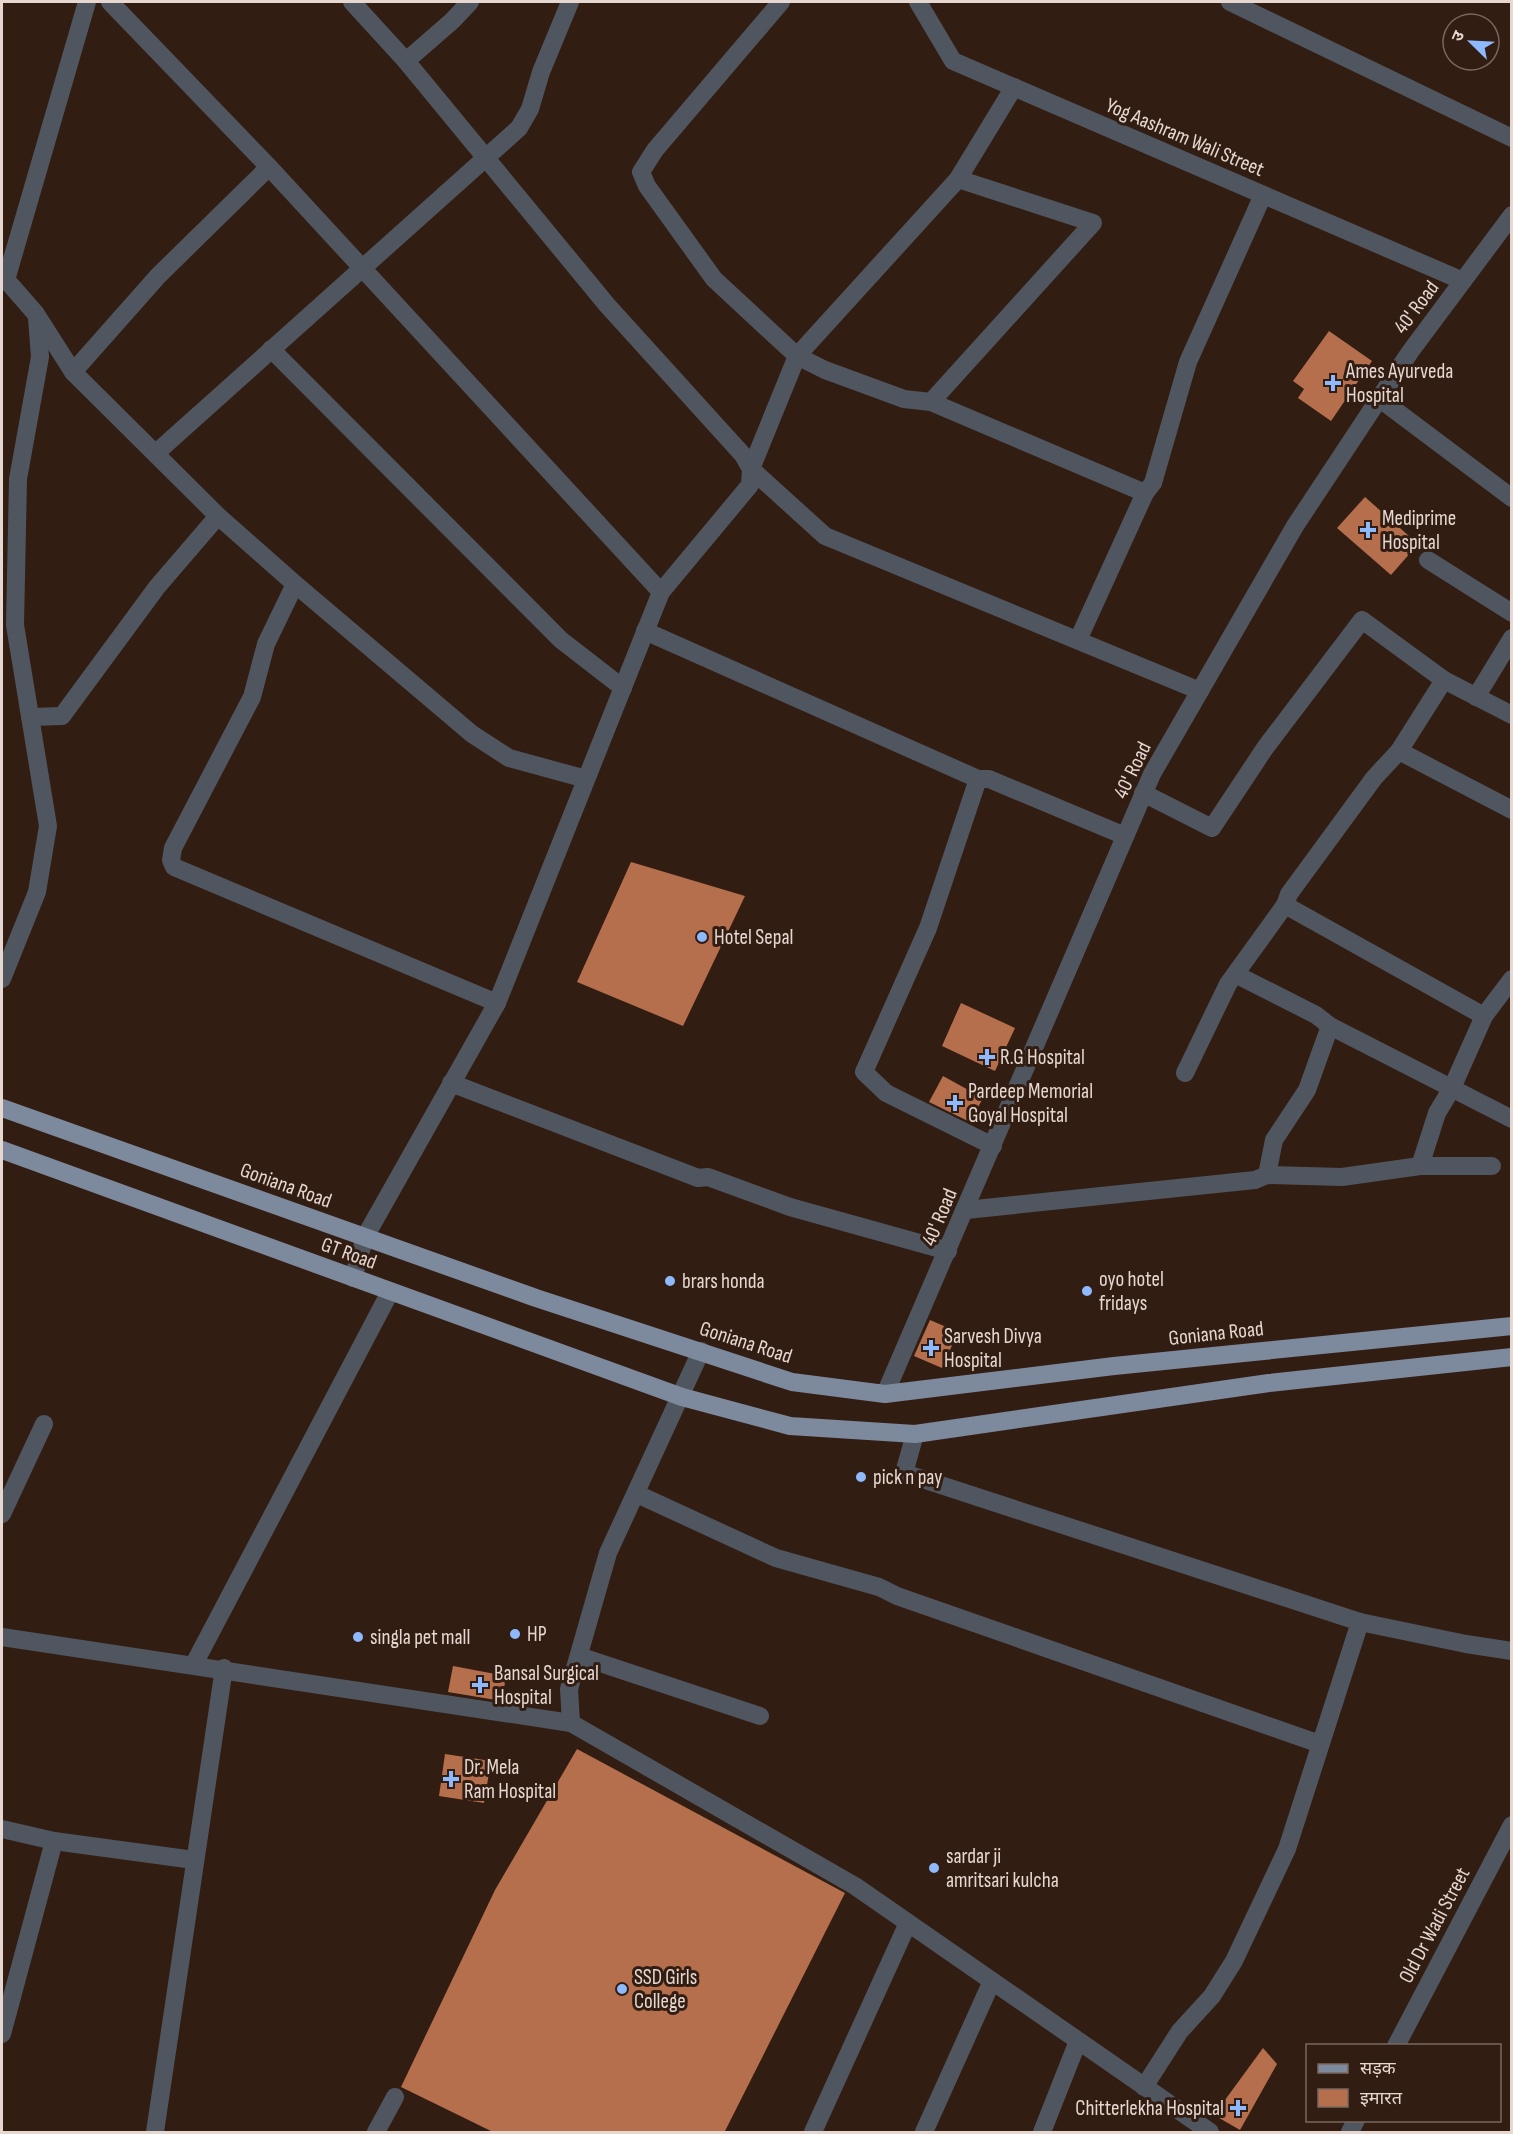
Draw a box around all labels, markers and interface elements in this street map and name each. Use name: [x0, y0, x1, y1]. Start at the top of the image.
north arrow: [1441, 12, 1501, 72]
text: उ: [1448, 28, 1470, 45]
street label: Yog Aashram Wali Street: [1102, 93, 1268, 182]
street label: 40' Road: [1388, 276, 1444, 339]
place label: Ames Ayurveda Hospital: [1345, 359, 1453, 408]
marker: Ames Ayurveda Hospital: [1324, 374, 1342, 392]
place label: Mediprime Hospital: [1382, 506, 1456, 555]
marker: Mediprime Hospital: [1359, 521, 1377, 539]
street label: 40' Road: [1108, 738, 1157, 803]
place label: Hotel Sepal: [714, 925, 793, 950]
marker: Hotel Sepal: [695, 930, 709, 944]
place label: R.G Hospital: [1000, 1045, 1085, 1070]
marker: R.G Hospital: [978, 1048, 996, 1066]
place label: Pardeep Memorial Goyal Hospital: [968, 1079, 1093, 1128]
marker: Pardeep Memorial Goyal Hospital: [946, 1094, 964, 1112]
street label: Goniana Road: [237, 1157, 335, 1214]
street label: 40' Road: [916, 1185, 963, 1250]
street label: GT Road: [318, 1232, 380, 1275]
place label: oyo hotel fridays: [1099, 1267, 1164, 1316]
place label: brars honda: [682, 1269, 765, 1294]
marker: brars honda: [663, 1274, 677, 1288]
marker: oyo hotel fridays: [1080, 1284, 1094, 1298]
street label: Goniana Road: [697, 1316, 795, 1369]
street label: Goniana Road: [1167, 1316, 1265, 1351]
place label: Sarvesh Divya Hospital: [944, 1324, 1042, 1373]
marker: Sarvesh Divya Hospital: [922, 1339, 940, 1357]
place label: pick n pay: [873, 1465, 942, 1490]
marker: pick n pay: [854, 1470, 868, 1484]
place label: HP: [527, 1622, 547, 1647]
place label: singla pet mall: [370, 1625, 470, 1650]
marker: HP: [508, 1627, 522, 1641]
marker: singla pet mall: [351, 1630, 365, 1644]
place label: Bansal Surgical Hospital: [494, 1661, 599, 1710]
marker: Bansal Surgical Hospital: [471, 1676, 489, 1694]
place label: Dr. Mela Ram Hospital: [464, 1755, 556, 1804]
marker: Dr. Mela Ram Hospital: [442, 1770, 460, 1788]
place label: sardar ji amritsari kulcha: [946, 1844, 1059, 1893]
marker: sardar ji amritsari kulcha: [927, 1861, 941, 1875]
street label: Old Dr Wadi Street: [1393, 1863, 1475, 1987]
place label: SSD Girls College: [634, 1965, 697, 2014]
marker: SSD Girls College: [615, 1982, 629, 1996]
legend: [1306, 2044, 1501, 2122]
text: सड़क: [1360, 2058, 1397, 2079]
text: इमारत: [1360, 2088, 1403, 2109]
place label: Chitterlekha Hospital: [1075, 2096, 1224, 2121]
marker: Chitterlekha Hospital: [1229, 2099, 1247, 2117]

